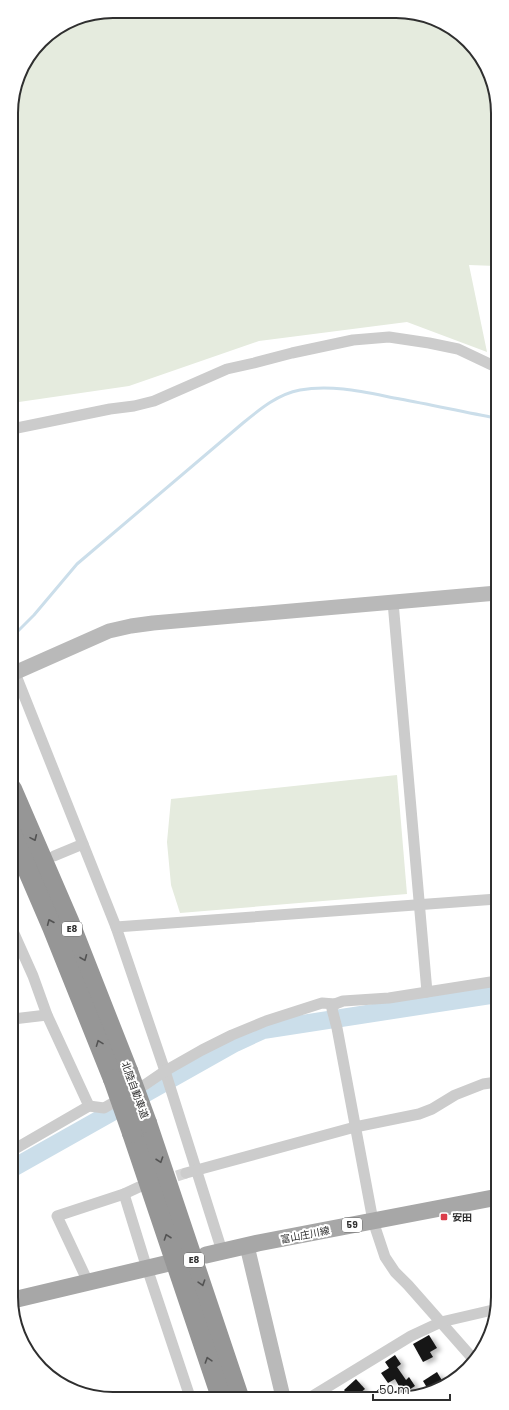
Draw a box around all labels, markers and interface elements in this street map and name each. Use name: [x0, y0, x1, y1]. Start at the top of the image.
one-way arrow: [29, 833, 37, 841]
one-way arrow: [47, 918, 55, 925]
road number: E8: [62, 922, 82, 936]
one-way arrow: [79, 953, 87, 961]
one-way arrow: [95, 1039, 103, 1046]
street label: 北陸自動車道: [118, 1059, 152, 1121]
one-way arrow: [155, 1156, 164, 1163]
place label: 安田: [452, 1210, 472, 1225]
marker: 安田: [439, 1212, 449, 1222]
road number: 59: [342, 1218, 362, 1232]
street label: 富山庄川線: [279, 1223, 331, 1247]
one-way arrow: [164, 1233, 172, 1240]
road number: E8: [184, 1253, 204, 1267]
one-way arrow: [197, 1279, 205, 1286]
one-way arrow: [205, 1357, 213, 1364]
scale bar: [373, 1376, 450, 1402]
text: 50 m: [379, 1381, 410, 1398]

